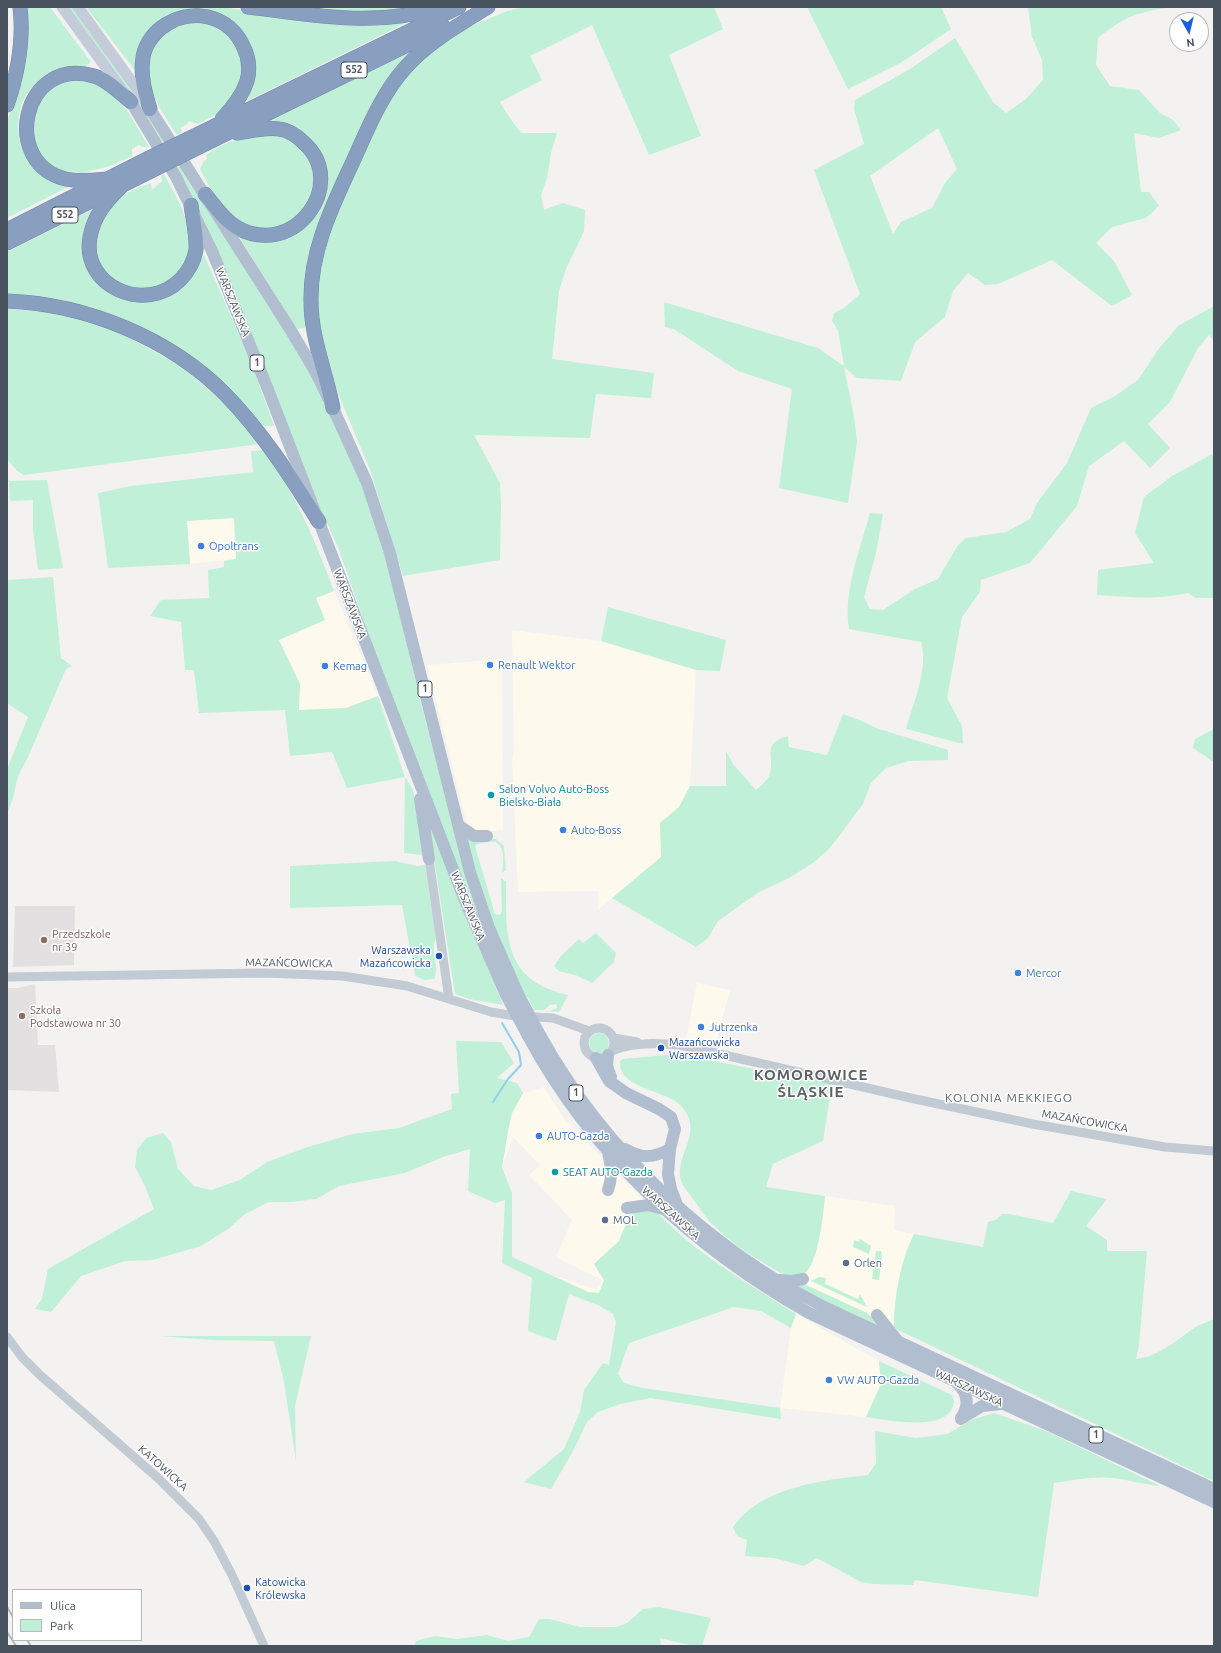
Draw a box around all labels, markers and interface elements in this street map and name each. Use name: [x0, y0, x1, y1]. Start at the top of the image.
north arrow: [1169, 12, 1209, 52]
text: N: [1186, 36, 1195, 49]
road number: S52: [341, 62, 367, 78]
road number: S52: [52, 207, 78, 223]
street label: WARSZAWSKA: [213, 265, 253, 339]
road number: 1: [250, 355, 264, 371]
place label: Opoltrans: [209, 539, 258, 553]
marker: Opoltrans: [196, 541, 206, 551]
street label: WARSZAWSKA: [331, 567, 369, 641]
place label: Renault Wektor: [498, 658, 575, 672]
place label: Kemag: [333, 659, 367, 673]
marker: Renault Wektor: [485, 660, 495, 670]
marker: Kemag: [320, 661, 330, 671]
road number: 1: [418, 681, 432, 697]
place label: Salon Volvo Auto-Boss Bielsko-Biała: [499, 782, 609, 808]
marker: Salon Volvo Auto-Boss Bielsko-Biała: [486, 790, 496, 800]
place label: Auto-Boss: [571, 823, 621, 837]
marker: Auto-Boss: [558, 825, 568, 835]
street label: WARSZAWSKA: [448, 869, 488, 943]
place label: Przedszkole nr 39: [52, 927, 111, 953]
marker: Przedszkole nr 39: [39, 935, 49, 945]
place label: Warszawska Mazańcowicka: [360, 943, 431, 969]
marker: Warszawska Mazańcowicka: [434, 951, 444, 961]
street label: MAZAŃCOWICKA: [245, 956, 333, 970]
place label: Mercor: [1026, 966, 1061, 980]
marker: Mercor: [1013, 968, 1023, 978]
place label: Szkoła Podstawowa nr 30: [30, 1003, 121, 1029]
marker: Szkoła Podstawowa nr 30: [17, 1011, 27, 1021]
place label: Jutrzenka: [709, 1020, 758, 1034]
marker: Jutrzenka: [696, 1022, 706, 1032]
place label: Mazańcowicka Warszawska: [669, 1035, 740, 1061]
marker: Mazańcowicka Warszawska: [656, 1043, 666, 1053]
district label: KOMOROWICE ŚLĄSKIE: [754, 1066, 868, 1101]
road number: 1: [569, 1085, 583, 1101]
district label: KOLONIA MEKKIEGO: [945, 1091, 1073, 1105]
street label: MAZAŃCOWICKA: [1041, 1107, 1129, 1135]
place label: AUTO-Gazda: [547, 1129, 609, 1143]
marker: AUTO-Gazda: [534, 1131, 544, 1141]
place label: SEAT AUTO-Gazda: [563, 1165, 653, 1179]
marker: SEAT AUTO-Gazda: [550, 1167, 560, 1177]
street label: WARSZAWSKA: [639, 1184, 703, 1242]
place label: MOL: [613, 1213, 637, 1227]
marker: MOL: [600, 1215, 610, 1225]
place label: Orlen: [854, 1256, 882, 1270]
marker: Orlen: [841, 1258, 851, 1268]
street label: WARSZAWSKA: [933, 1367, 1005, 1409]
place label: VW AUTO-Gazda: [837, 1373, 919, 1387]
marker: VW AUTO-Gazda: [824, 1375, 834, 1385]
road number: 1: [1089, 1427, 1103, 1443]
street label: KATOWICKA: [136, 1442, 190, 1494]
place label: Katowicka Królewska: [255, 1575, 306, 1601]
marker: Katowicka Królewska: [242, 1583, 252, 1593]
legend: [12, 1589, 142, 1641]
text: Ulica: [50, 1599, 76, 1612]
text: Park: [50, 1619, 74, 1632]

